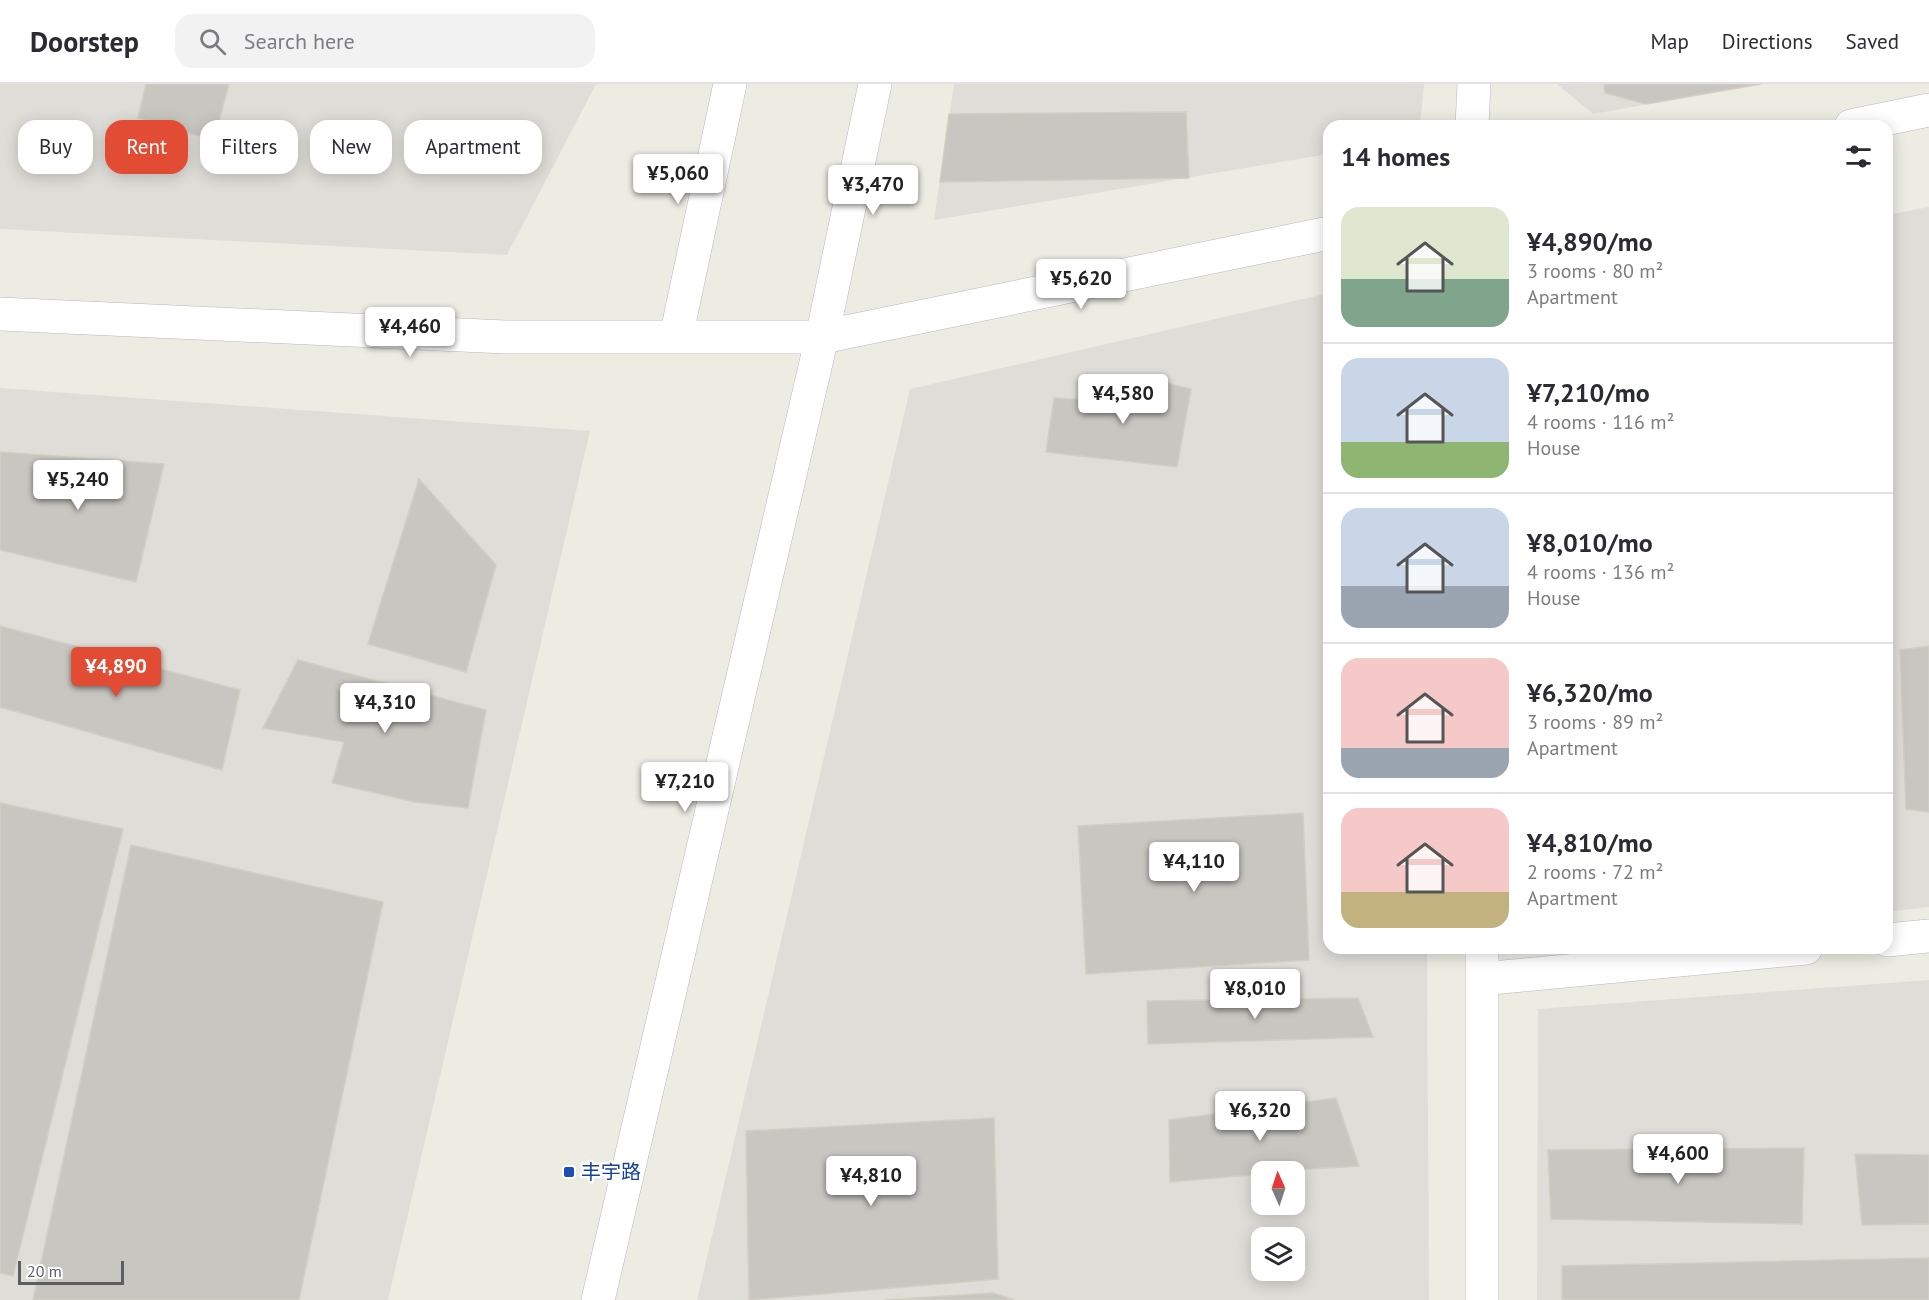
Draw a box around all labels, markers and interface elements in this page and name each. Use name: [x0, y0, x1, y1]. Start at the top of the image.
search box: [175, 14, 595, 68]
text: Doorstep: [30, 23, 139, 60]
icon: search: [196, 25, 229, 58]
text: Search here: [244, 27, 355, 55]
text: Map: [1650, 28, 1689, 55]
text: Directions: [1722, 28, 1813, 55]
text: Saved: [1846, 28, 1899, 55]
chip: Buy: [18, 120, 93, 174]
chip: Rent: [105, 120, 188, 174]
chip: Filters: [200, 120, 298, 174]
chip: New: [310, 120, 392, 174]
chip: Apartment: [404, 120, 542, 174]
text: 14 homes: [1341, 140, 1450, 173]
icon: filters: [1842, 140, 1875, 173]
pin: ¥5,060: [629, 154, 727, 205]
text: ¥5,060: [647, 160, 709, 186]
pin: ¥3,470: [824, 165, 922, 216]
text: ¥3,470: [842, 171, 904, 197]
text: ¥4,890/mo: [1527, 225, 1653, 258]
icon: home: [1389, 231, 1461, 303]
text: 3 rooms · 80 m²: [1527, 258, 1663, 284]
pin: ¥5,620: [1032, 259, 1130, 310]
text: ¥5,620: [1050, 265, 1112, 291]
text: Apartment: [1527, 284, 1618, 310]
pin: ¥4,460: [361, 307, 459, 358]
text: ¥4,460: [379, 313, 441, 339]
pin: ¥4,580: [1074, 374, 1172, 425]
text: ¥7,210/mo: [1527, 376, 1650, 409]
text: ¥4,580: [1092, 380, 1154, 406]
icon: home: [1389, 382, 1461, 454]
text: 4 rooms · 116 m²: [1527, 409, 1674, 435]
text: House: [1527, 435, 1581, 461]
pin: ¥5,240: [29, 460, 127, 511]
text: ¥5,240: [47, 466, 109, 492]
text: ¥8,010/mo: [1527, 526, 1653, 559]
icon: home: [1389, 532, 1461, 604]
text: 4 rooms · 136 m²: [1527, 559, 1674, 585]
text: House: [1527, 585, 1581, 611]
pin: ¥4,890: [67, 647, 165, 698]
text: ¥4,890: [85, 653, 147, 679]
text: ¥6,320/mo: [1527, 676, 1653, 709]
icon: home: [1389, 682, 1461, 754]
pin: ¥4,310: [336, 683, 434, 734]
text: ¥4,310: [354, 689, 416, 715]
text: 3 rooms · 89 m²: [1527, 709, 1663, 735]
text: Apartment: [1527, 735, 1618, 761]
pin: ¥7,210: [636, 762, 734, 813]
text: ¥7,210: [655, 768, 715, 794]
text: ¥4,810/mo: [1527, 826, 1653, 859]
icon: home: [1389, 832, 1461, 904]
pin: ¥4,110: [1145, 842, 1243, 893]
text: ¥4,110: [1163, 848, 1225, 874]
text: 2 rooms · 72 m²: [1527, 859, 1663, 885]
text: Apartment: [1527, 885, 1618, 911]
pin: ¥8,010: [1206, 969, 1304, 1020]
text: ¥8,010: [1224, 975, 1286, 1001]
pin: ¥6,320: [1211, 1091, 1309, 1142]
text: ¥6,320: [1229, 1097, 1291, 1123]
pin: ¥4,600: [1629, 1134, 1727, 1185]
text: ¥4,600: [1647, 1140, 1709, 1166]
pin: ¥4,810: [822, 1156, 920, 1207]
place label: 丰宇路: [581, 1159, 641, 1185]
north arrow: [1251, 1161, 1305, 1215]
map controls: [1251, 1161, 1305, 1281]
text: ¥4,810: [840, 1162, 902, 1188]
marker: 丰宇路: [562, 1165, 576, 1179]
button: layers: [1251, 1227, 1305, 1281]
scale bar: [18, 1258, 124, 1286]
text: 20 m: [27, 1261, 62, 1281]

